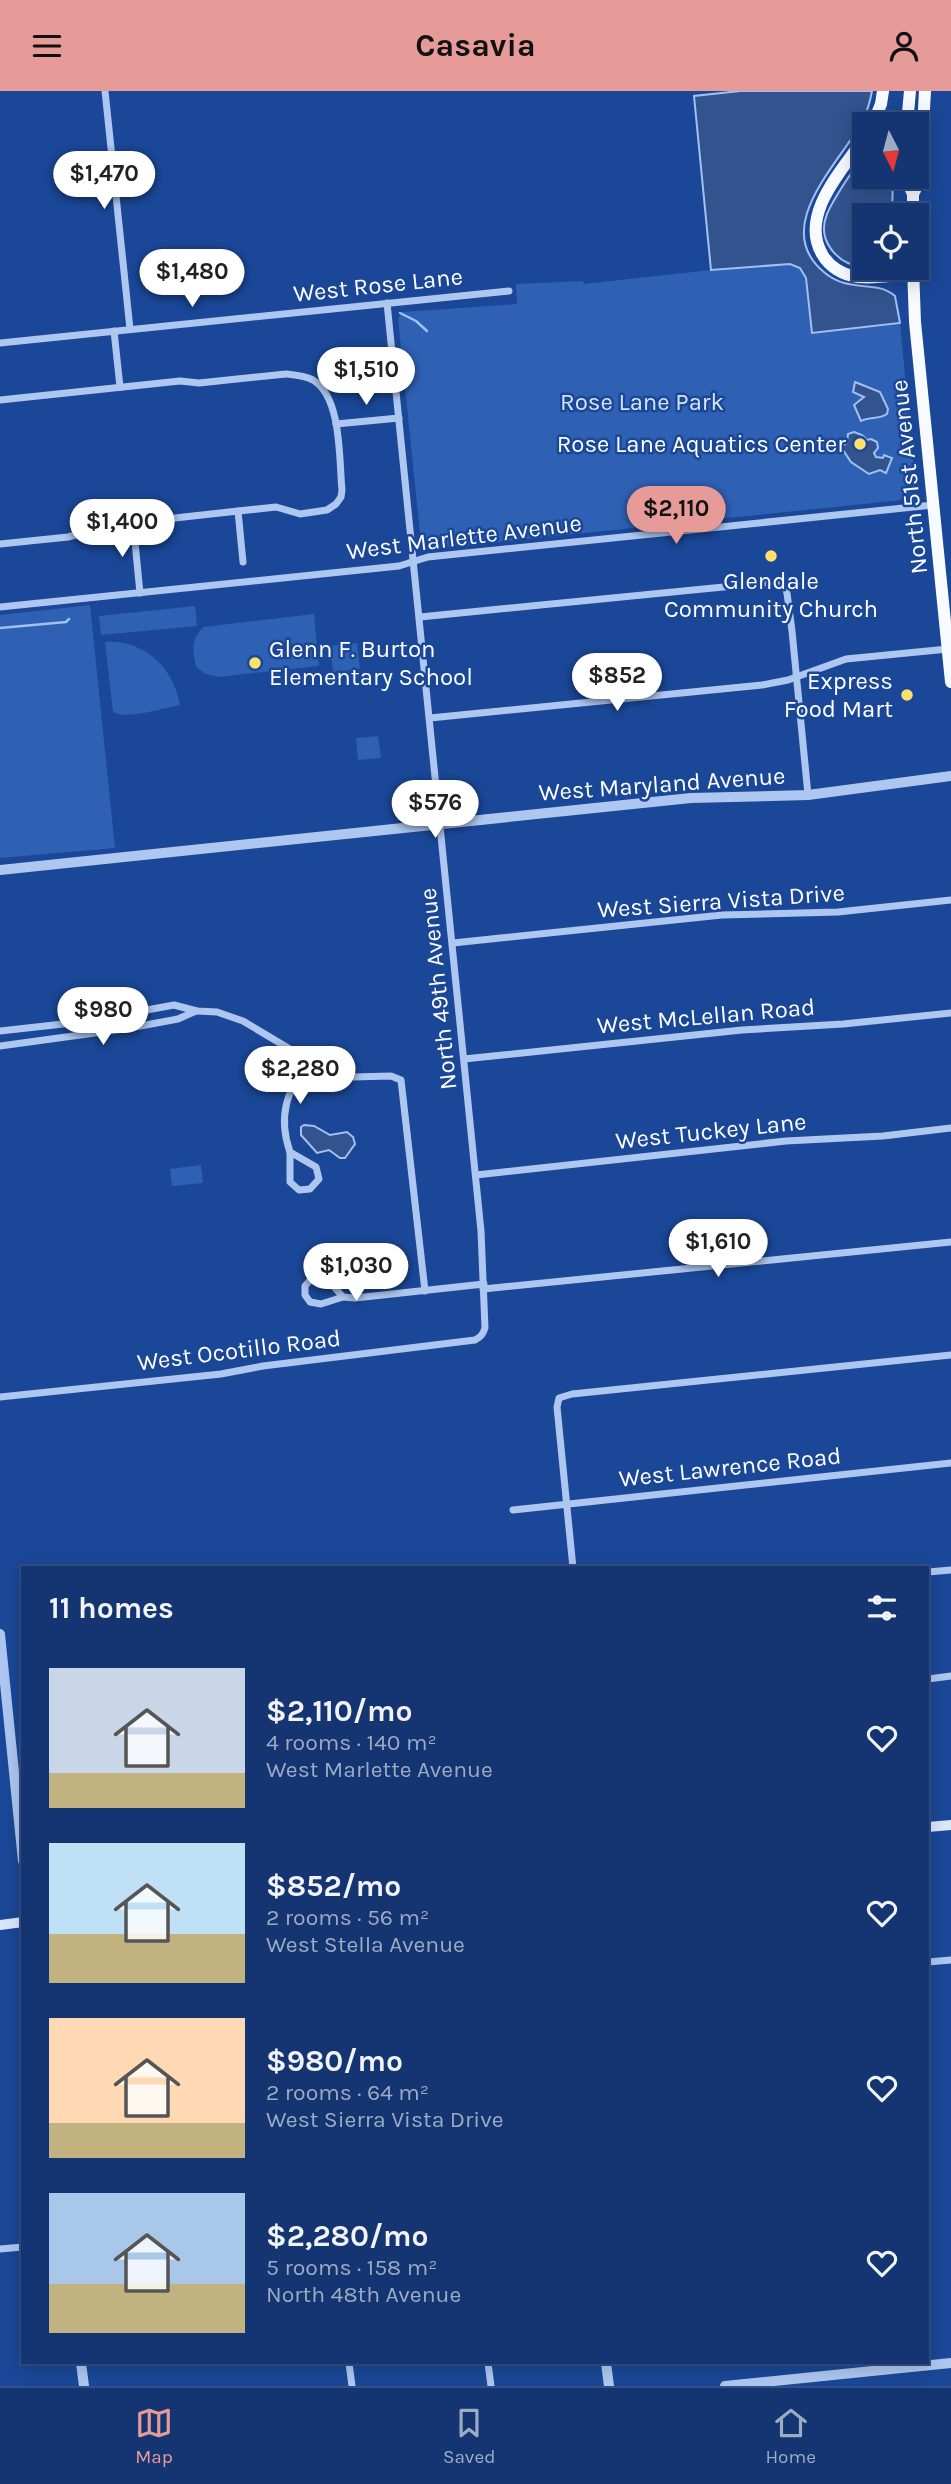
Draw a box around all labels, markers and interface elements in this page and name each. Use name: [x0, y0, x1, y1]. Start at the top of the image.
icon: menu: [28, 27, 66, 65]
text: Casavia: [415, 27, 536, 64]
icon: person: [885, 27, 923, 65]
north arrow: [852, 112, 929, 189]
map controls: [852, 112, 929, 280]
pin: $1,470: [47, 151, 161, 211]
text: $1,470: [69, 160, 139, 187]
button: locate: [852, 203, 929, 280]
pin: $1,480: [135, 249, 249, 309]
text: $1,480: [156, 258, 228, 285]
street label: West Rose Lane: [292, 262, 464, 308]
pin: $1,510: [309, 347, 423, 407]
text: $1,510: [333, 356, 399, 383]
street label: North 51st Avenue: [885, 378, 933, 576]
park label: Rose Lane Park: [560, 388, 724, 416]
place label: Rose Lane Aquatics Center: [557, 430, 846, 458]
marker: Rose Lane Aquatics Center: [852, 436, 868, 452]
pin: $2,110: [619, 487, 733, 546]
text: $2,110: [643, 495, 709, 522]
pin: $1,400: [65, 499, 179, 559]
text: $1,400: [86, 508, 158, 535]
street label: West Marlette Avenue: [345, 509, 583, 565]
marker: Glendale Community Church: [763, 548, 779, 564]
place label: Glendale Community Church: [664, 567, 878, 623]
place label: Glenn F. Burton Elementary School: [269, 635, 473, 691]
pin: $852: [576, 653, 658, 713]
marker: Glenn F. Burton Elementary School: [247, 655, 263, 671]
text: $852: [588, 662, 646, 689]
place label: Express Food Mart: [784, 667, 893, 723]
marker: Express Food Mart: [899, 687, 915, 703]
street label: West Maryland Avenue: [538, 761, 786, 807]
pin: $576: [394, 781, 476, 840]
text: $576: [408, 789, 462, 816]
street label: West Sierra Vista Drive: [596, 878, 846, 924]
street label: North 49th Avenue: [413, 887, 463, 1091]
pin: $980: [62, 988, 144, 1047]
street label: West McLellan Road: [596, 993, 816, 1039]
text: $980: [73, 996, 133, 1023]
pin: $2,280: [243, 1047, 357, 1106]
text: $2,280: [261, 1055, 339, 1082]
street label: West Tuckey Lane: [614, 1107, 808, 1155]
pin: $1,610: [661, 1219, 775, 1279]
text: $1,610: [685, 1228, 751, 1255]
pin: $1,030: [299, 1243, 413, 1303]
text: $1,030: [319, 1252, 393, 1279]
street label: West Ocotillo Road: [136, 1324, 342, 1376]
street label: West Lawrence Road: [617, 1441, 843, 1493]
icon: filters: [863, 1589, 901, 1627]
text: 11 homes: [49, 1590, 174, 1626]
text: $2,110/mo: [266, 1693, 412, 1729]
icon: home: [105, 1696, 189, 1780]
icon: heart: [863, 1719, 901, 1757]
text: 4 rooms · 140 m²: [266, 1729, 437, 1756]
text: West Marlette Avenue: [266, 1756, 493, 1783]
text: $852/mo: [266, 1868, 401, 1904]
icon: home: [105, 1871, 189, 1955]
icon: heart: [863, 1894, 901, 1932]
text: 2 rooms · 56 m²: [266, 1904, 429, 1931]
text: West Stella Avenue: [266, 1931, 465, 1958]
text: $980/mo: [266, 2043, 403, 2079]
icon: home: [105, 2046, 189, 2130]
icon: heart: [863, 2069, 901, 2107]
text: 2 rooms · 64 m²: [266, 2079, 429, 2106]
text: West Sierra Vista Drive: [266, 2106, 504, 2133]
text: $2,280/mo: [266, 2218, 429, 2254]
icon: home: [105, 2221, 189, 2305]
icon: heart: [863, 2244, 901, 2282]
text: 5 rooms · 158 m²: [266, 2254, 437, 2281]
text: North 48th Avenue: [266, 2281, 461, 2308]
tab: Map: [135, 2404, 173, 2468]
tab: Saved: [443, 2404, 495, 2468]
tab: Home: [765, 2404, 816, 2468]

